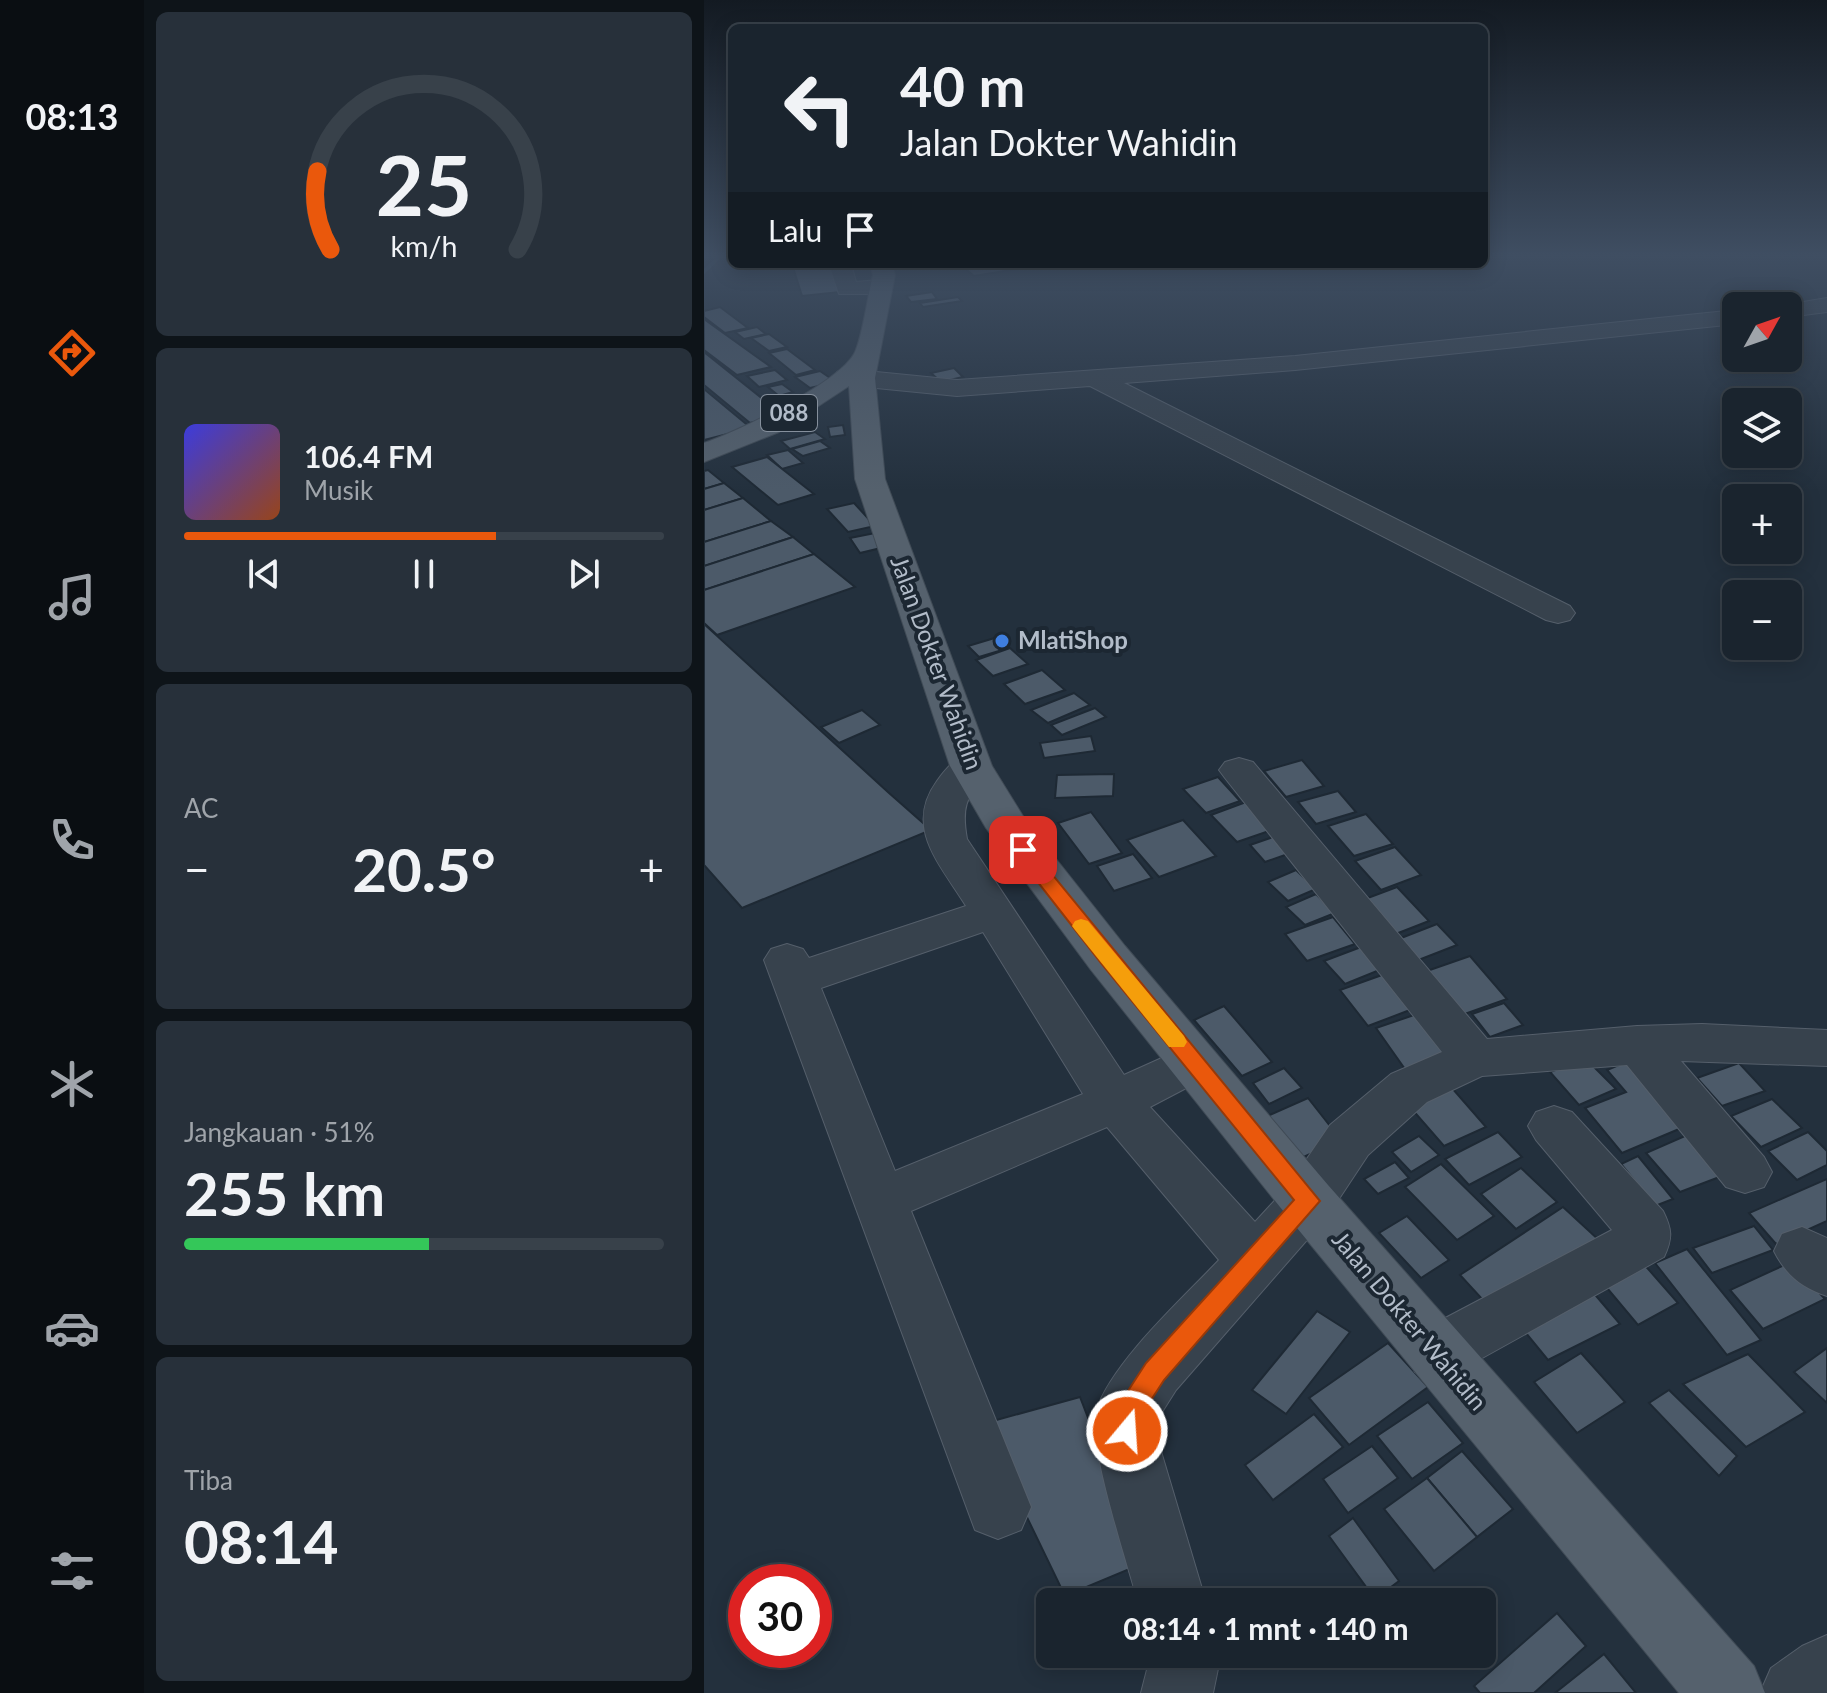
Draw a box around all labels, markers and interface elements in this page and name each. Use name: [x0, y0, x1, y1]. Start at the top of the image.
text: 40 m: [900, 52, 1025, 119]
icon: left: [768, 56, 872, 160]
text: 08:13: [26, 94, 118, 138]
text: Jalan Dokter Wahidin: [900, 120, 1238, 164]
text: 25: [376, 134, 472, 234]
icon: arrive: [838, 208, 882, 252]
text: Lalu: [768, 212, 822, 248]
text: km/h: [391, 229, 457, 263]
north arrow: [1722, 292, 1802, 372]
map controls: [1722, 292, 1802, 660]
icon: directions: [44, 325, 100, 381]
button: layers: [1722, 388, 1802, 468]
road number: 088: [761, 395, 817, 431]
text: 106.4 FM: [304, 438, 433, 474]
text: Musik: [304, 474, 373, 506]
button: +: [1722, 484, 1802, 564]
icon: previous: [242, 552, 286, 596]
icon: pause: [402, 552, 446, 596]
icon: next: [562, 552, 606, 596]
street label: Jalan Dokter Wahidin: [885, 552, 990, 773]
icon: music: [44, 569, 100, 625]
button: −: [1722, 580, 1802, 660]
place label: MlatiShop: [1018, 625, 1128, 654]
marker: MlatiShop: [993, 632, 1011, 650]
text: AC: [184, 792, 219, 824]
icon: phone: [44, 812, 100, 868]
pin: [989, 816, 1057, 884]
icon: arrive: [1001, 828, 1045, 872]
text: 20.5°: [352, 833, 496, 905]
text: −: [184, 843, 210, 895]
text: +: [638, 843, 664, 895]
icon: climate: [44, 1056, 100, 1112]
text: Jangkauan · 51%: [184, 1116, 375, 1148]
text: 255 km: [184, 1157, 385, 1229]
street label: Jalan Dokter Wahidin: [1327, 1225, 1494, 1416]
icon: car: [44, 1300, 100, 1356]
position arrow: [1085, 1389, 1169, 1473]
text: Tiba: [184, 1464, 233, 1496]
text: 08:14: [184, 1505, 339, 1577]
icon: filters: [44, 1543, 100, 1599]
speed limit sign: 30: [728, 1564, 832, 1668]
text: 08:14 · 1 mnt · 140 m: [1123, 1610, 1409, 1646]

